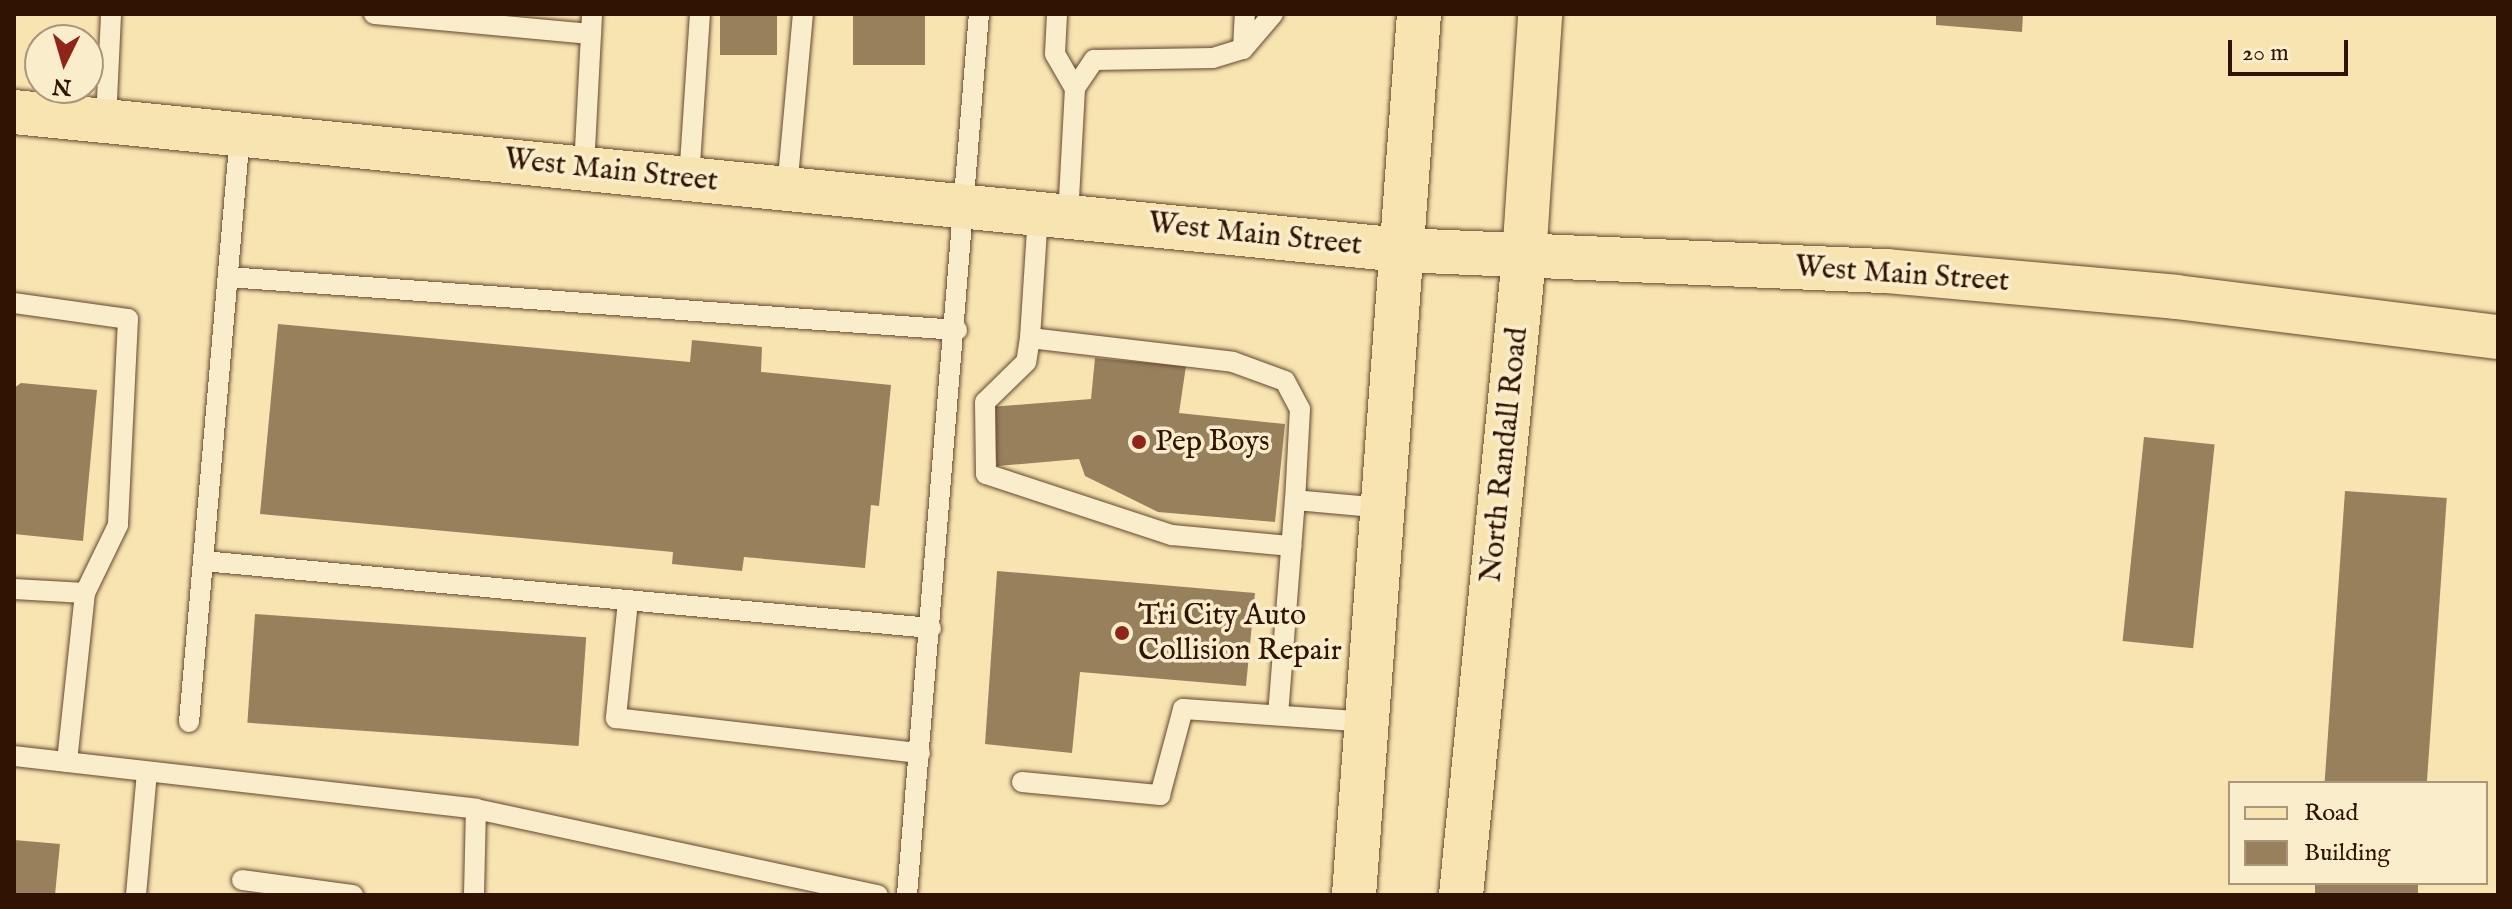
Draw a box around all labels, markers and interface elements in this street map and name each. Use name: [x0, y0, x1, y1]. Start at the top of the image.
north arrow: [24, 24, 104, 104]
scale bar: [2232, 24, 2352, 74]
text: 20 m: [2242, 38, 2289, 69]
text: N: [51, 71, 73, 101]
street label: West Main Street: [502, 142, 720, 200]
street label: West Main Street: [1146, 206, 1364, 264]
street label: West Main Street: [1794, 250, 2010, 300]
street label: North Randall Road: [1474, 326, 1536, 584]
place label: Pep Boys: [1155, 424, 1270, 460]
marker: Pep Boys: [1130, 433, 1148, 451]
place label: Tri City Auto Collision Repair: [1138, 598, 1342, 668]
marker: Tri City Auto Collision Repair: [1113, 624, 1131, 642]
legend: [2228, 781, 2488, 885]
text: Road: [2304, 798, 2358, 829]
text: Building: [2304, 838, 2390, 869]

